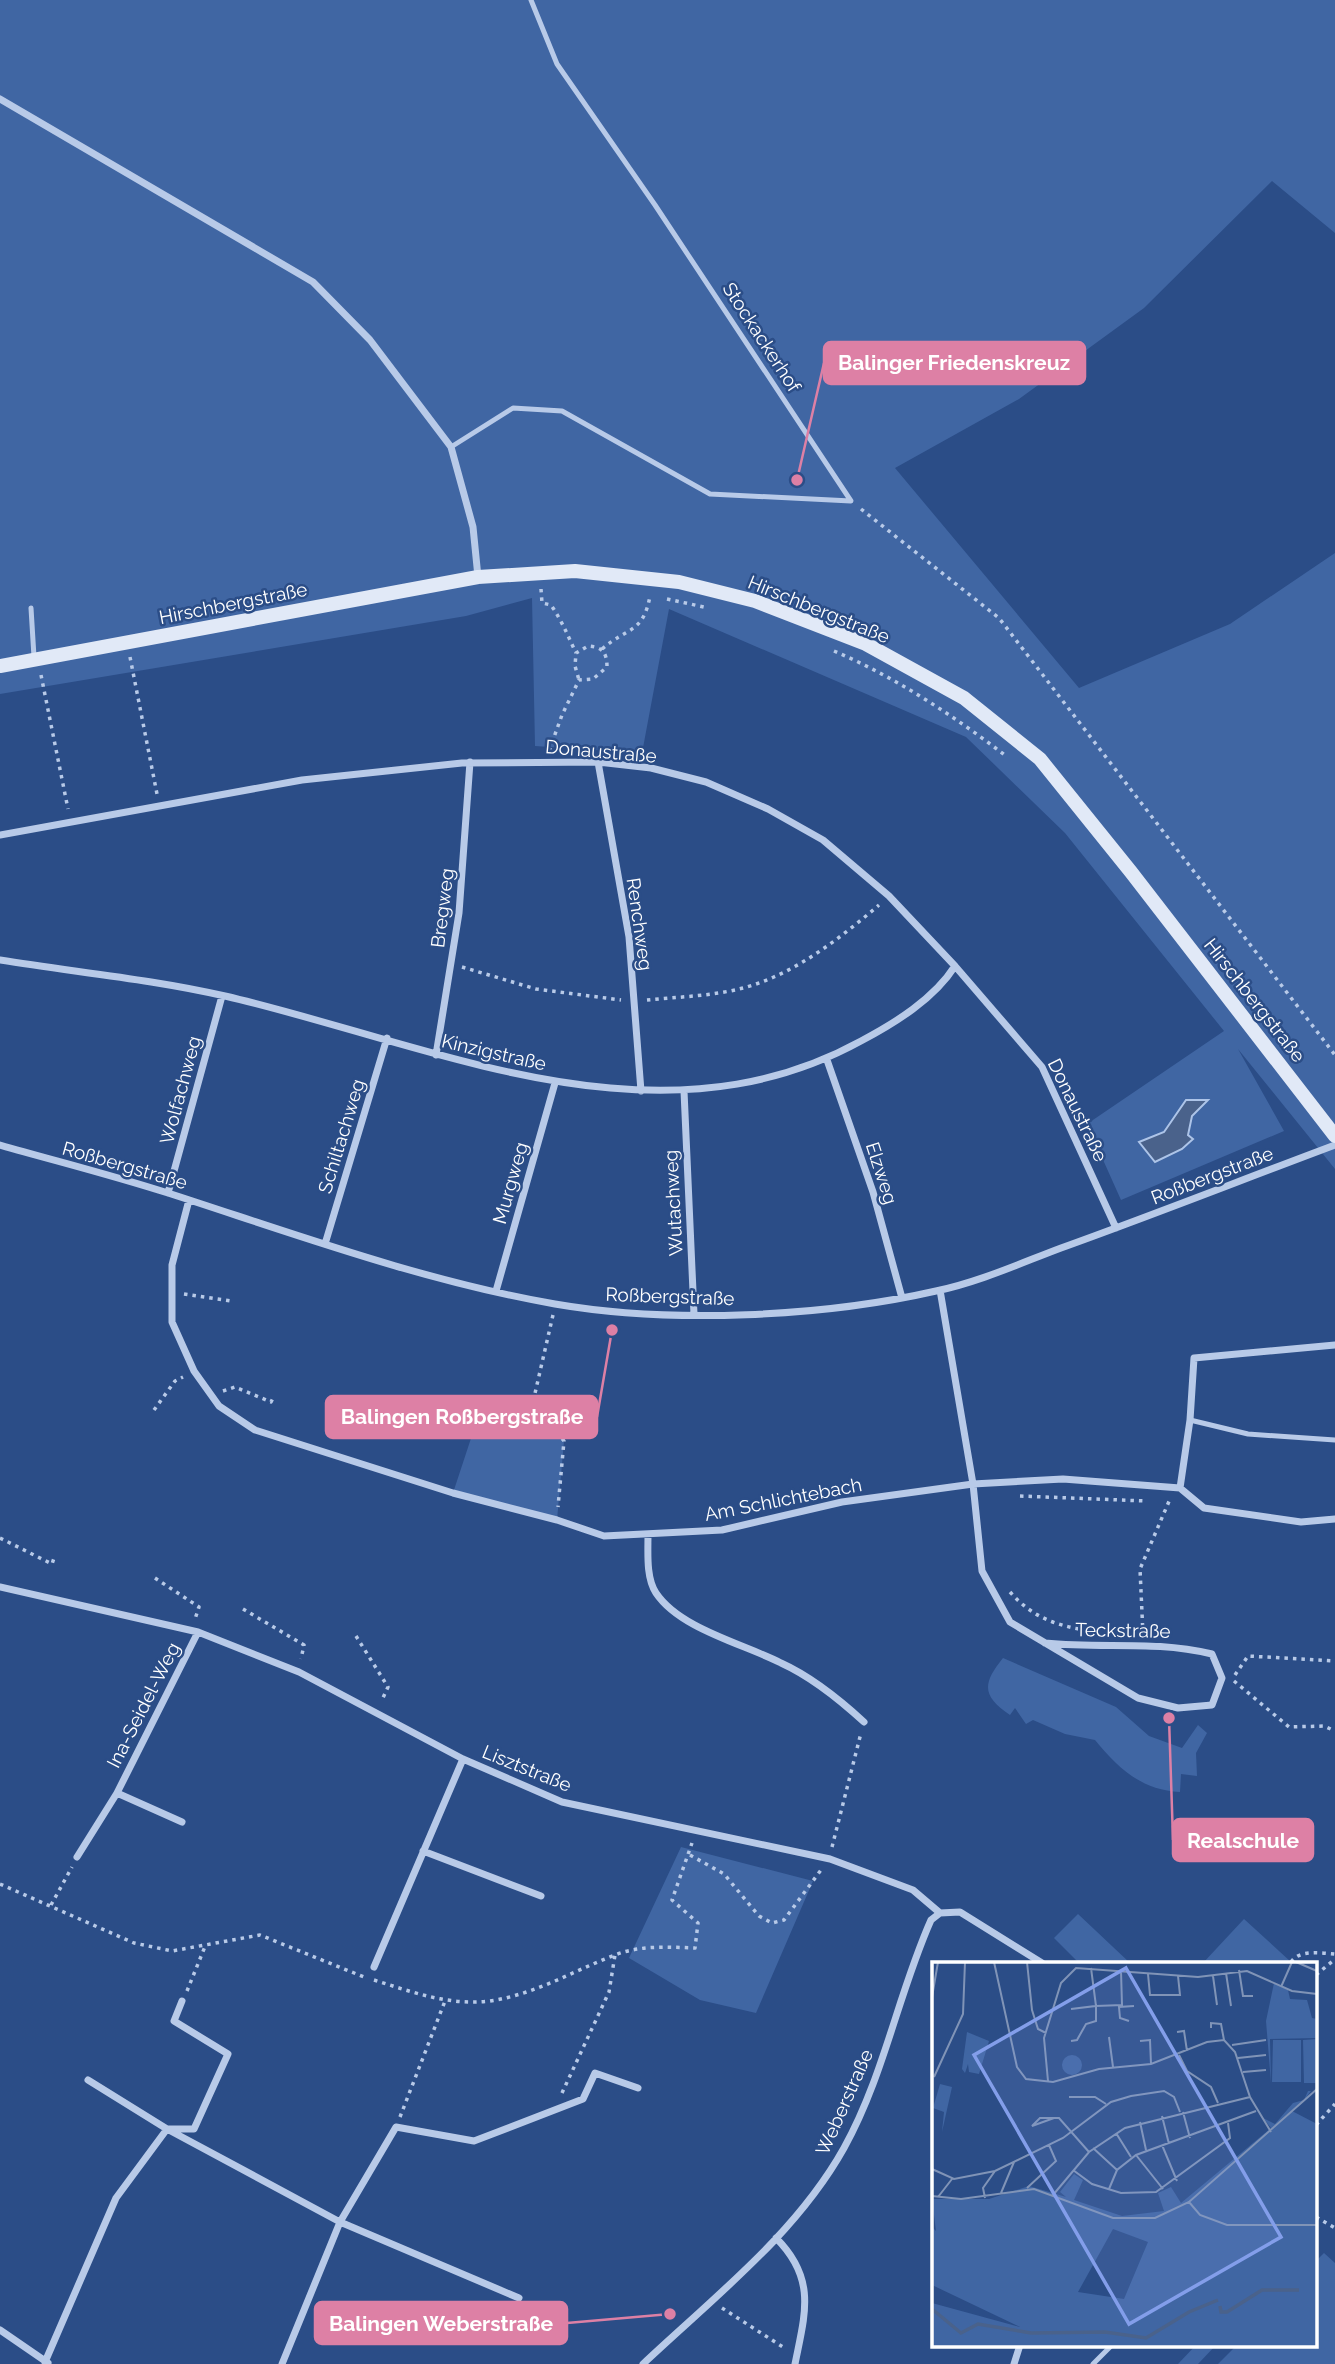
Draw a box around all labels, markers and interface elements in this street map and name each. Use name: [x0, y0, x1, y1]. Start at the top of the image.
street label: Stockackerhof: [718, 278, 806, 396]
callout: Balinger Friedenskreuz: [824, 342, 1085, 384]
text: Balinger Friedenskreuz: [838, 350, 1070, 375]
street label: Hirschbergstraße: [745, 571, 893, 647]
street label: Hirschbergstraße: [157, 578, 309, 628]
street label: Donaustraße: [544, 735, 658, 767]
street label: Bregweg: [426, 867, 458, 949]
street label: Renchweg: [623, 876, 657, 972]
street label: Hirschbergstraße: [1200, 934, 1310, 1066]
street label: Kinzigstraße: [439, 1029, 549, 1075]
street label: Wolfachweg: [155, 1034, 205, 1146]
street label: Donaustraße: [1044, 1055, 1112, 1165]
street label: Schiltachweg: [313, 1076, 369, 1196]
street label: Roßbergstraße: [60, 1137, 190, 1193]
street label: Elzweg: [862, 1139, 902, 1207]
street label: Murgweg: [488, 1140, 532, 1226]
street label: Roßbergstraße: [1148, 1142, 1276, 1208]
street label: Wutachweg: [659, 1149, 687, 1257]
street label: Roßbergstraße: [605, 1283, 735, 1309]
callout: Balingen Roßbergstraße: [326, 1396, 597, 1438]
text: Balingen Roßbergstraße: [341, 1404, 584, 1429]
street label: Am Schlichtebach: [702, 1473, 864, 1525]
street label: Teckstraße: [1075, 1618, 1171, 1642]
street label: Ina-Seidel-Weg: [102, 1639, 184, 1771]
street label: Lisztstraße: [479, 1740, 575, 1796]
callout: Realschule: [1173, 1819, 1313, 1861]
text: Realschule: [1187, 1828, 1299, 1853]
inset map: [932, 1962, 1318, 2346]
street label: Weberstraße: [811, 2046, 877, 2158]
callout: Balingen Weberstraße: [315, 2302, 567, 2344]
text: Balingen Weberstraße: [329, 2311, 553, 2336]

